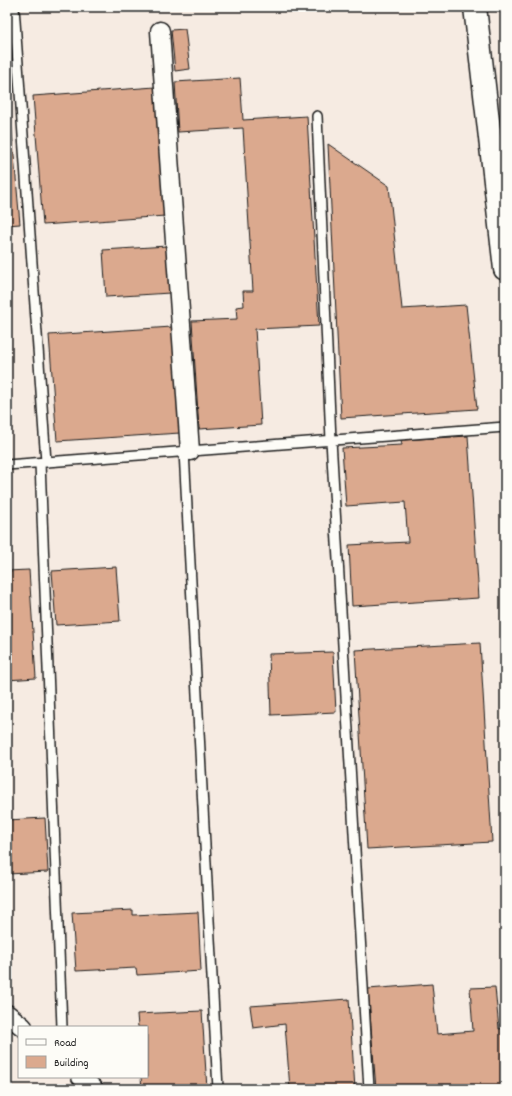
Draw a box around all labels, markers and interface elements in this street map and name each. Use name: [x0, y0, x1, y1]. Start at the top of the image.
legend: [18, 1026, 148, 1078]
text: Road: [54, 1035, 76, 1052]
text: Building: [54, 1055, 89, 1072]

